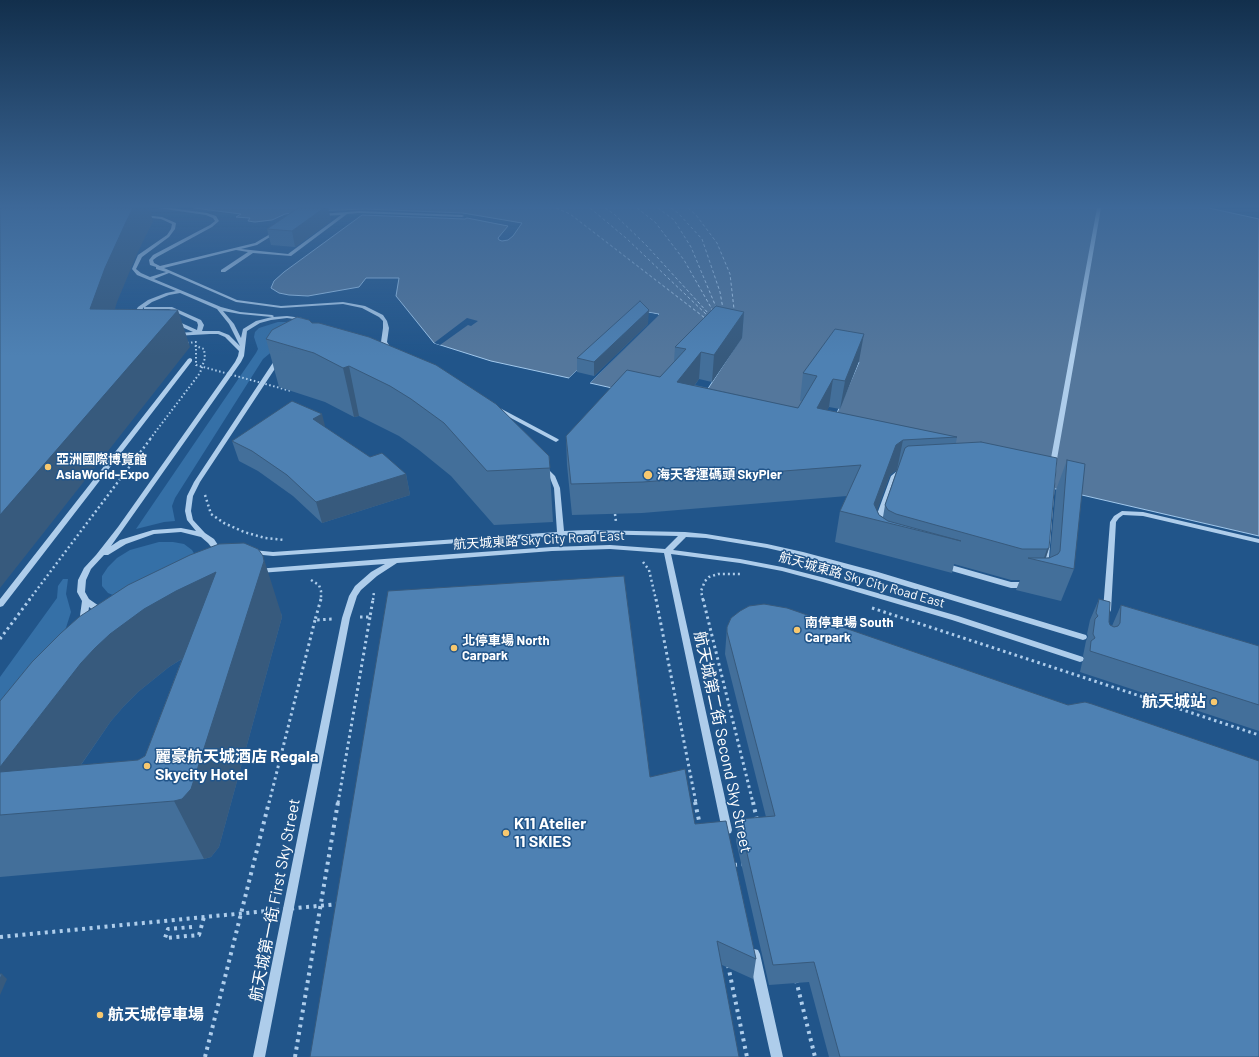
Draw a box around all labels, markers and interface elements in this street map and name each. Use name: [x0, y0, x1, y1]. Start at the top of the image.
place label: 亞洲國際博覽館 AsiaWorld-Expo: [56, 452, 149, 483]
marker: 亞洲國際博覽館 AsiaWorld-Expo: [43, 462, 53, 472]
place label: 海天客運碼頭 SkyPier: [657, 467, 782, 483]
marker: 海天客運碼頭 SkyPier: [642, 469, 654, 481]
street label: 航天城東路 Sky City Road East: [453, 528, 625, 552]
street label: 航天城東路 Sky City Road East: [777, 549, 947, 611]
place label: 南停車場 South Carpark: [805, 615, 894, 646]
marker: 南停車場 South Carpark: [792, 625, 802, 635]
street label: 航天城第二街 Second Sky Street: [690, 629, 756, 855]
place label: 北停車場 North Carpark: [462, 633, 550, 664]
marker: 北停車場 North Carpark: [449, 643, 459, 653]
place label: 航天城站: [1142, 692, 1206, 712]
marker: 航天城站: [1209, 697, 1219, 707]
place label: 麗豪航天城酒店 Regala Skycity Hotel: [155, 747, 318, 785]
marker: 麗豪航天城酒店 Regala Skycity Hotel: [142, 761, 152, 771]
street label: 航天城第一街 First Sky Street: [246, 797, 304, 1003]
place label: K11 Atelier 11 SKIES: [514, 814, 586, 852]
marker: K11 Atelier 11 SKIES: [501, 828, 511, 838]
place label: 航天城停車場: [108, 1005, 204, 1025]
marker: 航天城停車場: [95, 1010, 105, 1020]

